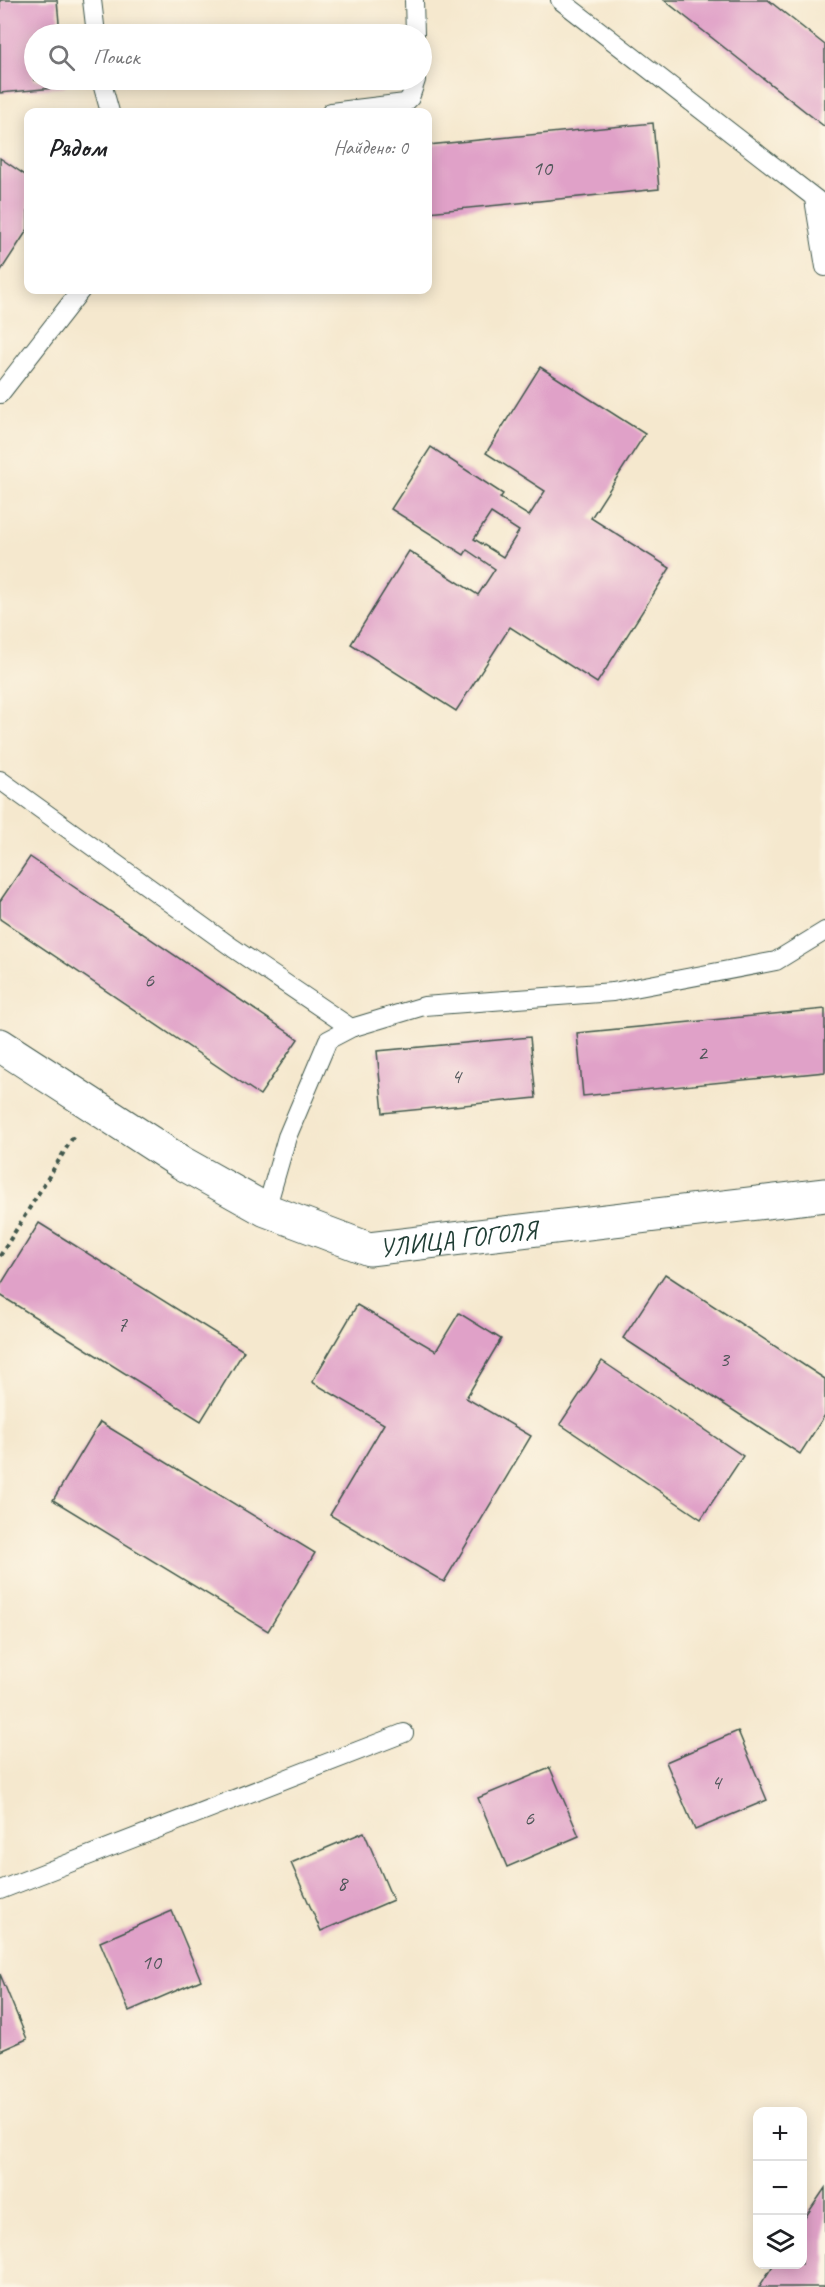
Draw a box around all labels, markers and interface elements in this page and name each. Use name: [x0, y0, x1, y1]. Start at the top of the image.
search box: [24, 24, 432, 90]
icon: search: [45, 41, 78, 74]
text: Поиск: [93, 43, 139, 71]
text: Рядом: [48, 131, 106, 164]
text: Найдено: 0: [333, 135, 408, 160]
house number: 10: [532, 154, 554, 182]
house number: 6: [144, 966, 155, 994]
house number: 2: [697, 1039, 709, 1067]
house number: 4: [451, 1062, 463, 1090]
street label: УЛИЦА ГОГОЛЯ: [377, 1213, 543, 1265]
house number: 7: [117, 1310, 128, 1338]
house number: 3: [719, 1345, 731, 1373]
house number: 4: [711, 1768, 723, 1796]
house number: 6: [524, 1804, 535, 1832]
house number: 8: [337, 1869, 349, 1897]
house number: 10: [141, 1948, 163, 1976]
map controls: [753, 2107, 807, 2269]
button: +: [753, 2107, 807, 2161]
button: −: [753, 2161, 807, 2215]
button: layers: [753, 2215, 807, 2269]

